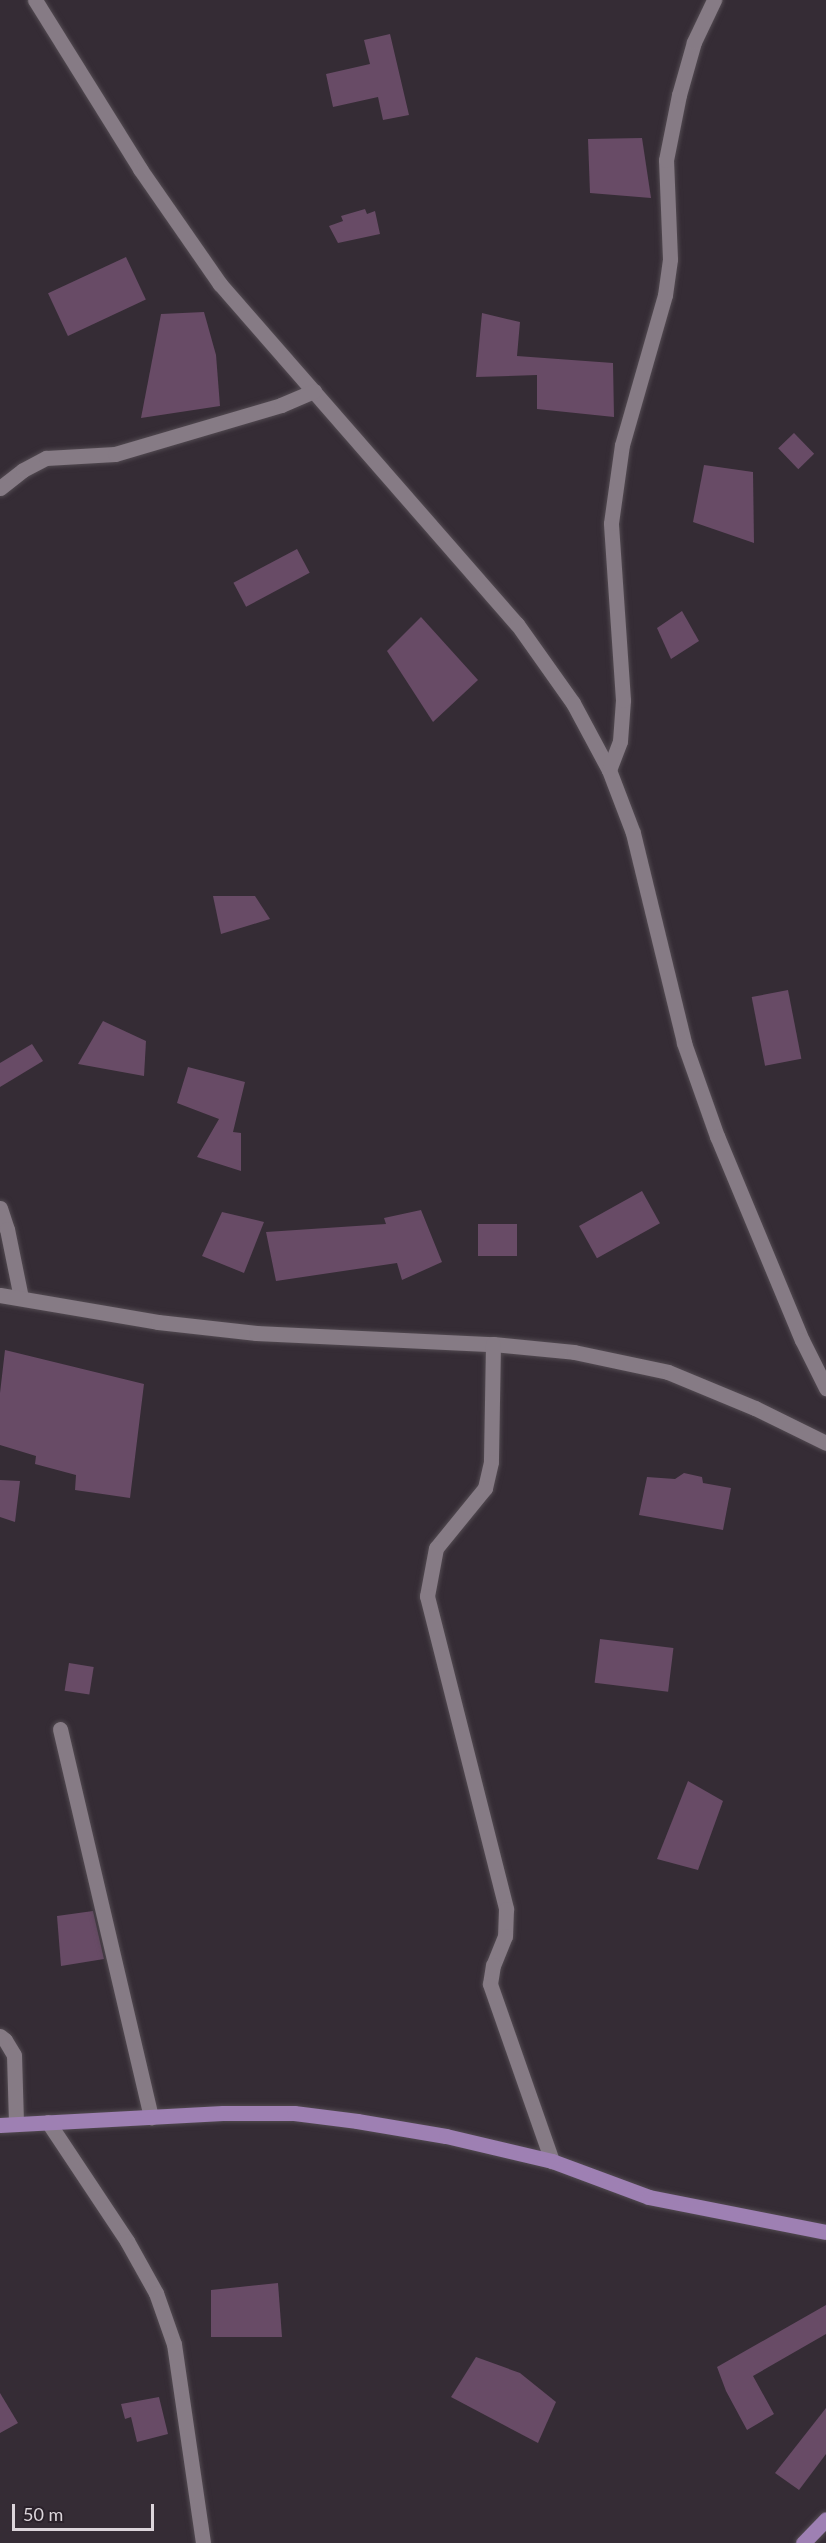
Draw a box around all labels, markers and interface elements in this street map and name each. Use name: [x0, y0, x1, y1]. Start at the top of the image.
scale bar: [15, 2492, 158, 2530]
text: 50 m: [23, 2503, 63, 2525]

